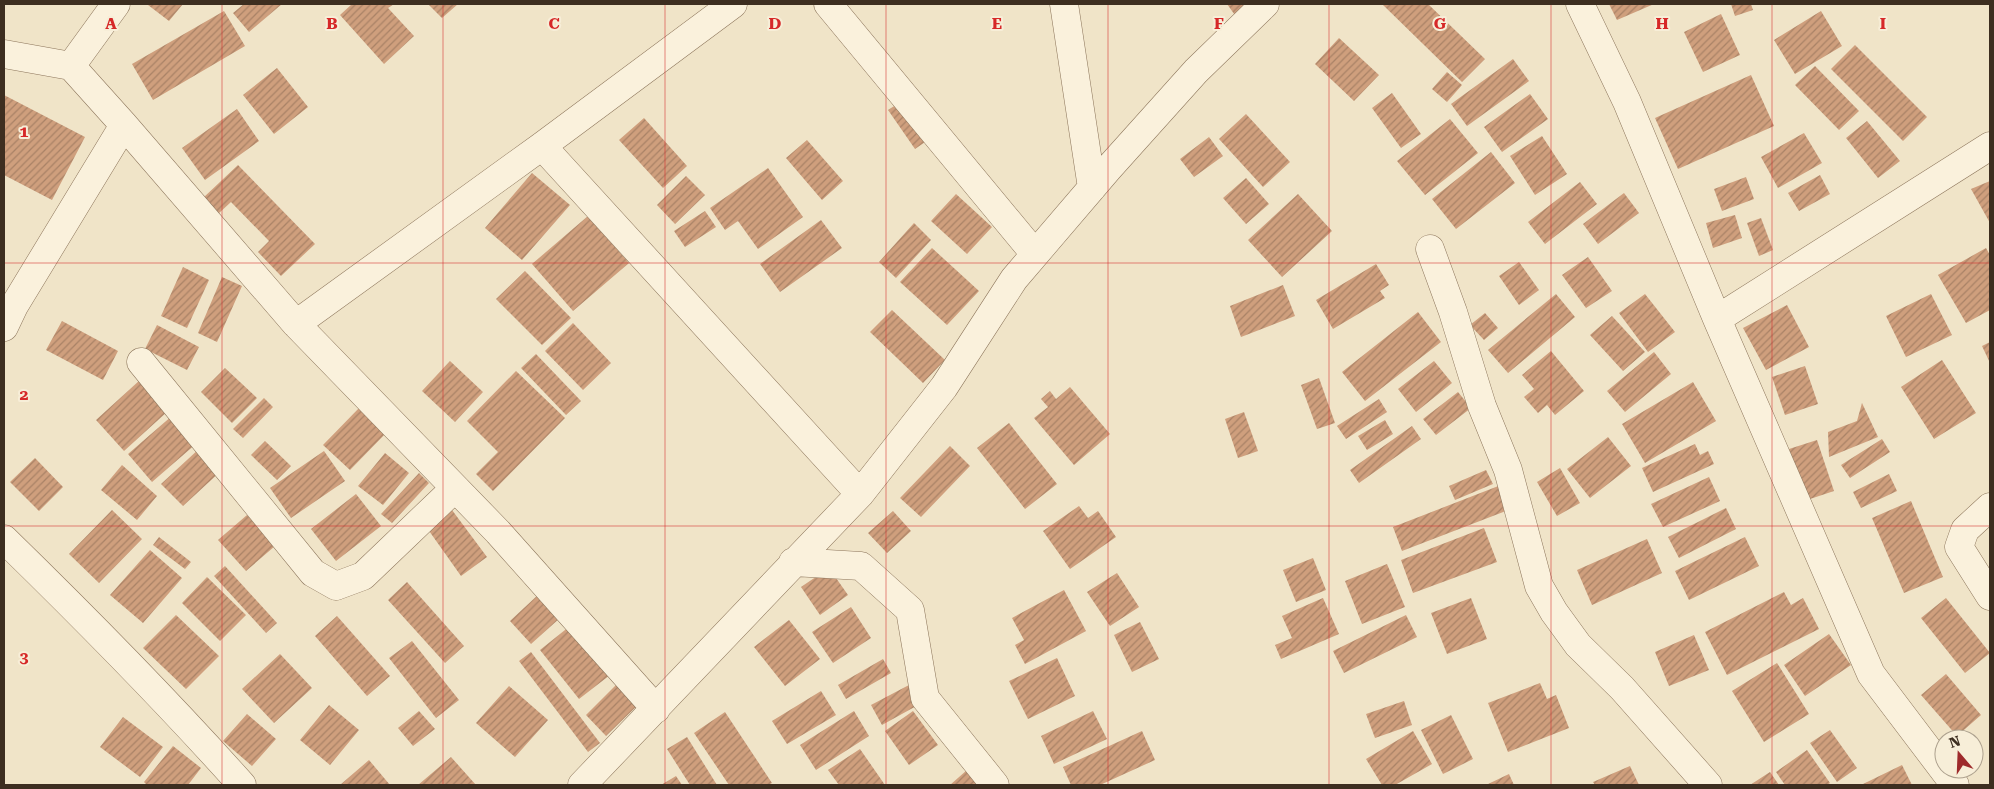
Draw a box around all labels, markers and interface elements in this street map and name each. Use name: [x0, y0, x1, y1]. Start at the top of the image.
text: A: [105, 14, 117, 33]
text: B: [326, 14, 338, 33]
text: C: [548, 14, 560, 33]
text: D: [769, 14, 782, 33]
text: E: [992, 14, 1002, 33]
text: F: [1214, 14, 1224, 33]
text: G: [1434, 14, 1447, 33]
text: H: [1655, 14, 1669, 33]
text: I: [1880, 14, 1886, 33]
text: 1: [20, 122, 29, 141]
text: 2: [20, 385, 29, 404]
text: 3: [20, 648, 29, 667]
north arrow: [1934, 729, 1984, 779]
text: N: [1947, 732, 1963, 751]

